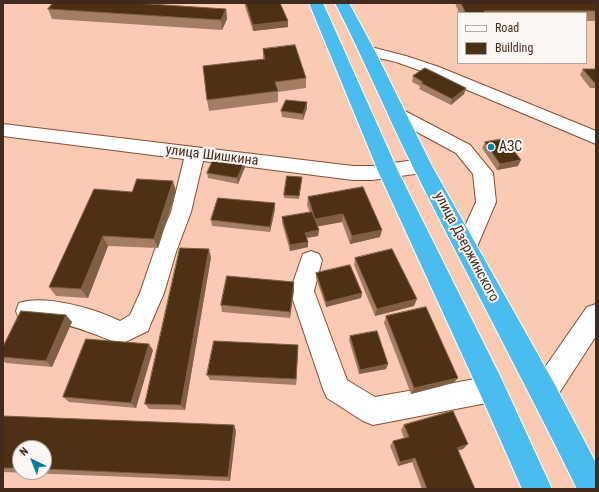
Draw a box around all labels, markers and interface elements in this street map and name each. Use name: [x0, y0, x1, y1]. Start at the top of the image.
legend: [457, 12, 587, 64]
text: Road: [495, 21, 519, 35]
text: Building: [495, 41, 533, 55]
place label: АЗС: [499, 139, 522, 155]
street label: улица Шишкина: [165, 142, 259, 170]
marker: АЗС: [486, 142, 496, 152]
street label: улица Дзержинского: [430, 189, 502, 305]
north arrow: [12, 440, 52, 480]
text: N: [17, 445, 31, 459]

